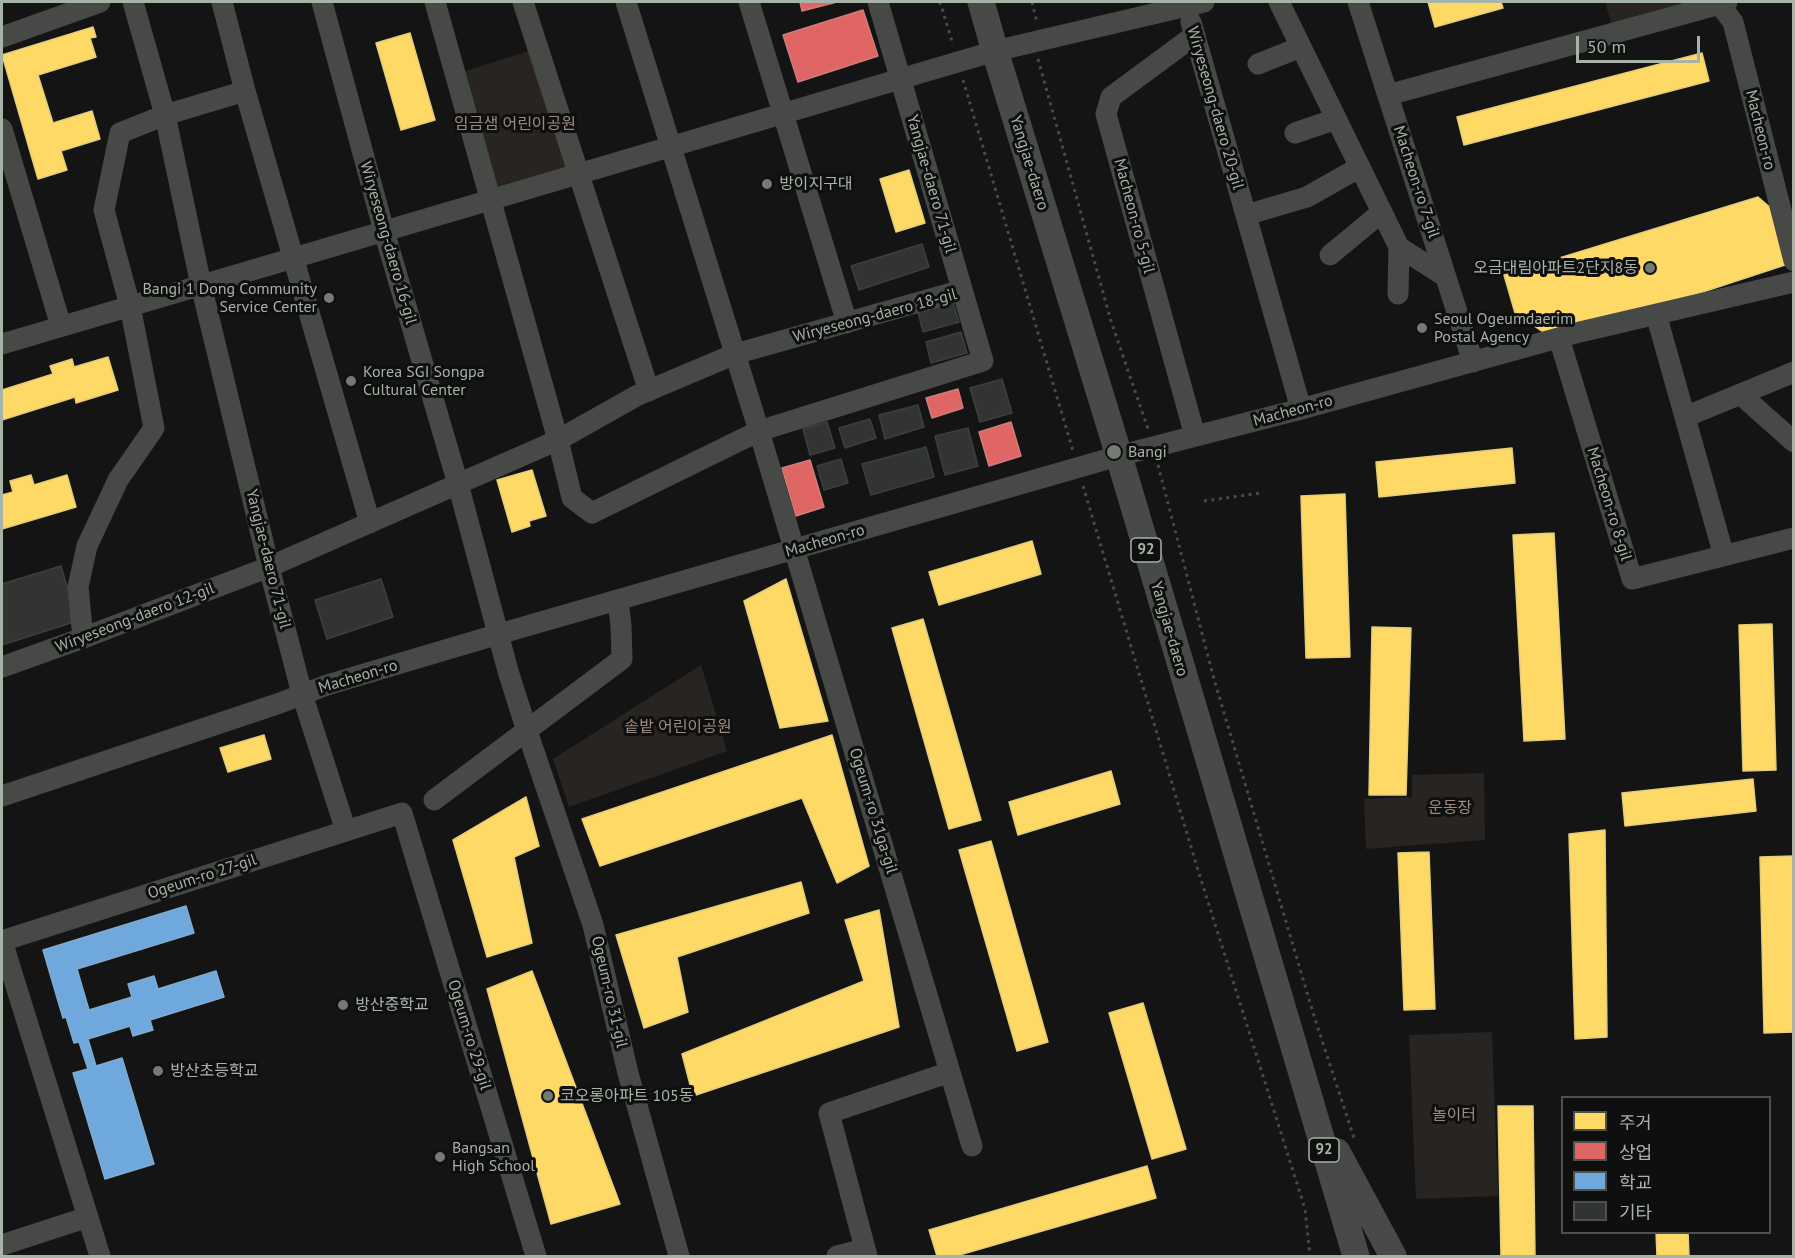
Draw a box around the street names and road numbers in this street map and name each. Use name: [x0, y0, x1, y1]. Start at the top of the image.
street label: Wiryeseong-daero 20-gil: [1183, 24, 1247, 192]
street label: Macheon-ro: [1741, 88, 1779, 172]
street label: Yangjae-daero 71-gil: [902, 113, 960, 255]
street label: Yangjae-daero: [1006, 113, 1052, 213]
street label: Macheon-ro 7-gil: [1389, 123, 1443, 241]
street label: Macheon-ro 5-gil: [1109, 157, 1159, 275]
street label: Wiryeseong-daero 16-gil: [356, 159, 420, 327]
street label: Wiryeseong-daero 18-gil: [791, 285, 959, 347]
street label: Macheon-ro: [1251, 391, 1335, 431]
street label: Macheon-ro 8-gil: [1583, 445, 1635, 563]
street label: Yangjae-daero 71-gil: [241, 487, 295, 631]
street label: Macheon-ro: [783, 521, 867, 561]
road number: 92: [1131, 538, 1161, 562]
street label: Wiryeseong-daero 12-gil: [53, 579, 217, 657]
street label: Yangjae-daero: [1146, 579, 1192, 679]
street label: Macheon-ro: [316, 656, 400, 698]
street label: Ogeum-ro 31ga-gil: [845, 746, 901, 876]
street label: Ogeum-ro 27-gil: [145, 850, 259, 904]
street label: Ogeum-ro 31-gil: [587, 934, 631, 1050]
street label: Ogeum-ro 29-gil: [443, 978, 495, 1092]
road number: 92: [1309, 1138, 1339, 1162]

